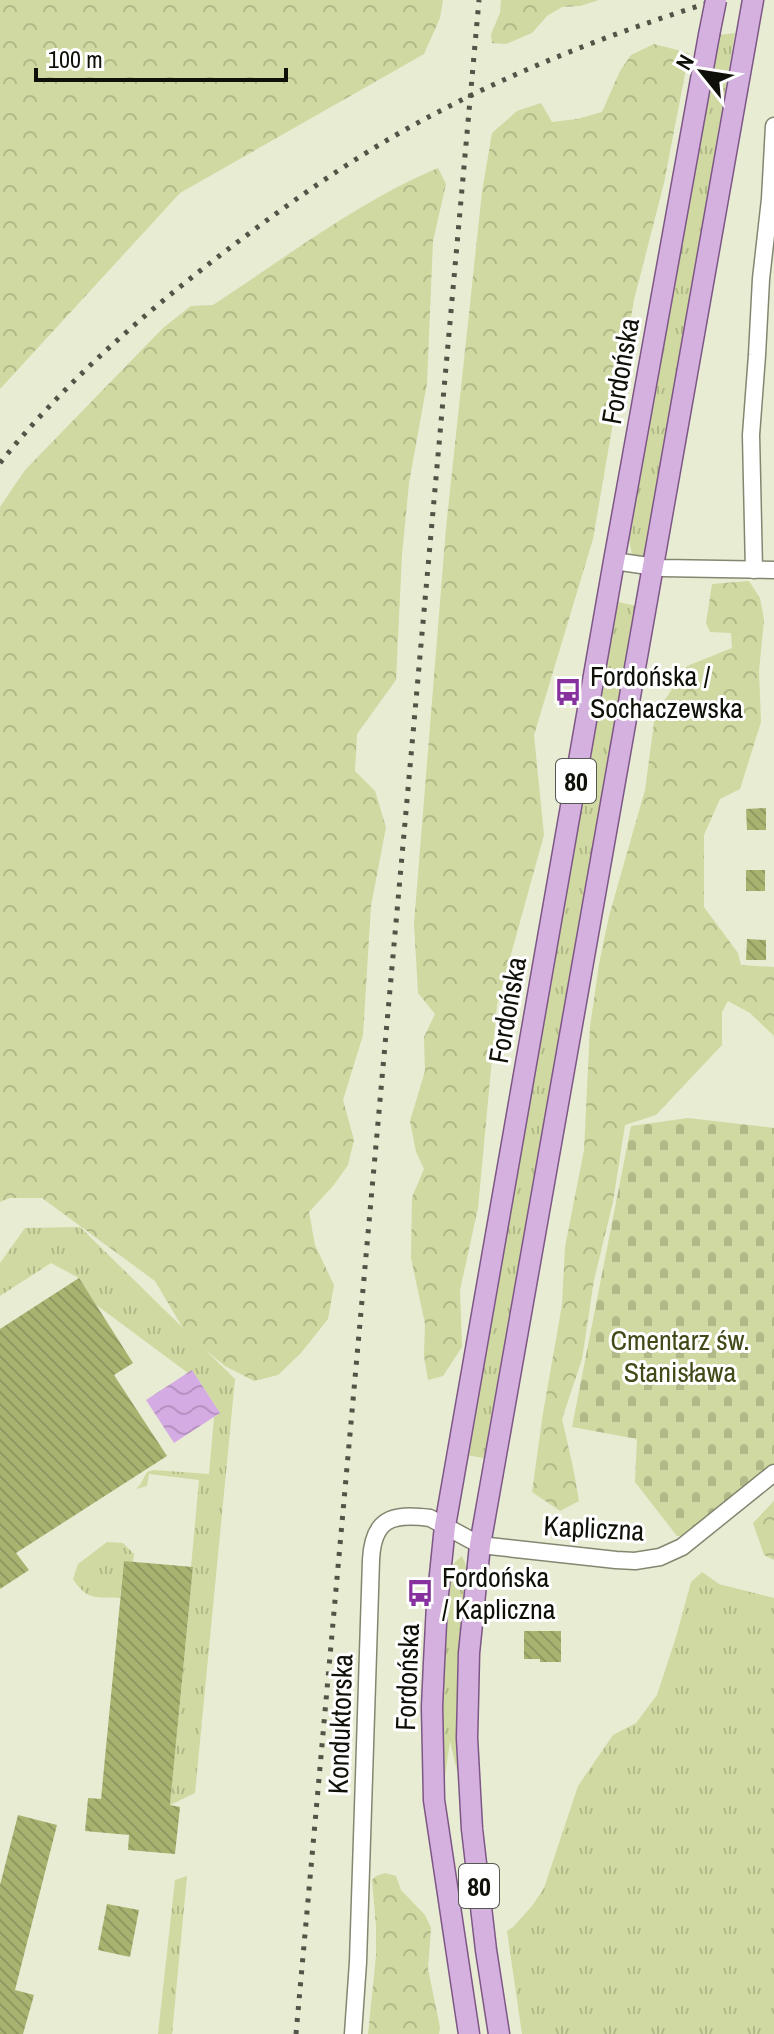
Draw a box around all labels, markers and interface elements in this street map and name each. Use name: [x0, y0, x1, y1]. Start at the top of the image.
scale bar: [36, 32, 286, 82]
north arrow: [662, 32, 742, 112]
text: 100 m: [48, 43, 103, 75]
text: N: [668, 49, 701, 75]
street label: Fordońska: [592, 315, 648, 427]
place label: Fordońska / Sochaczewska: [590, 657, 743, 727]
bus stop icon: Fordońska / Sochaczewska: [553, 677, 583, 707]
road number: 80: [556, 759, 596, 803]
street label: Fordońska: [479, 954, 535, 1066]
park label: Cmentarz św. Stanisława: [610, 1321, 750, 1391]
street label: Kapliczna: [543, 1506, 646, 1550]
place label: Fordońska / Kapliczna: [442, 1558, 556, 1628]
bus stop icon: Fordońska / Kapliczna: [405, 1578, 435, 1608]
street label: Fordońska: [386, 1622, 428, 1731]
street label: Konduktorska: [319, 1653, 361, 1795]
road number: 80: [459, 1864, 499, 1908]

